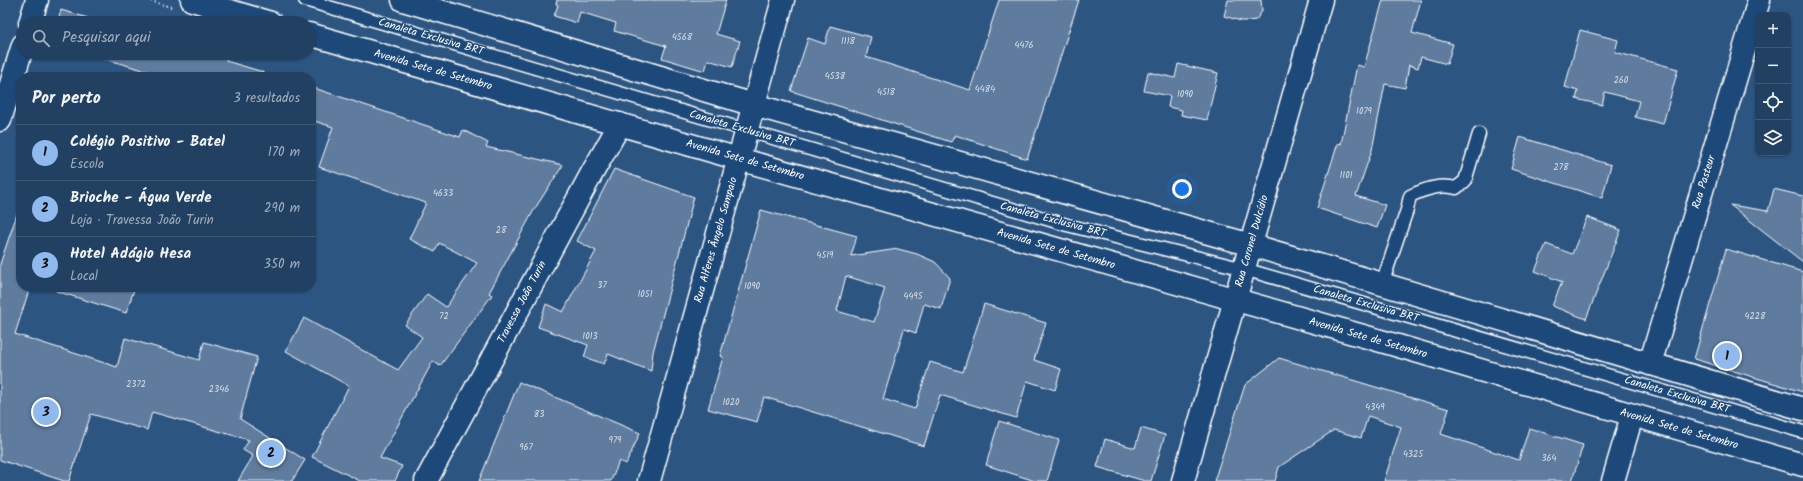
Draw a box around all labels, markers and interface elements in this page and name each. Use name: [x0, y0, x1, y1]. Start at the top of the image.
map controls: [1755, 12, 1791, 156]
button: +: [1755, 12, 1791, 48]
street label: Canaleta Exclusiva BRT: [376, 13, 487, 61]
search box: [16, 16, 316, 60]
text: Pesquisar aqui: [62, 26, 151, 50]
icon: search: [30, 27, 52, 49]
house number: 4568: [672, 30, 693, 45]
house number: 1118: [841, 34, 856, 49]
house number: 4476: [1014, 38, 1034, 53]
street label: Avenida Sete de Setembro: [372, 45, 494, 96]
button: −: [1755, 48, 1791, 84]
house number: 4538: [825, 69, 846, 84]
house number: 260: [1614, 73, 1629, 88]
house number: 4484: [975, 82, 995, 97]
button: locate: [1755, 84, 1791, 120]
text: Por perto: [32, 85, 101, 112]
house number: 4518: [877, 85, 896, 100]
house number: 1090: [1177, 87, 1194, 102]
text: 3 resultados: [233, 88, 300, 109]
house number: 1079: [1356, 104, 1373, 119]
street label: Canaleta Exclusiva BRT: [687, 105, 798, 153]
button: layers: [1755, 120, 1791, 156]
text: Colégio Positivo - Batel: [70, 130, 225, 154]
street label: Avenida Sete de Setembro: [684, 135, 806, 186]
text: 1: [43, 142, 47, 163]
text: 170 m: [268, 142, 300, 163]
street label: Rua Pasteur: [1687, 152, 1721, 211]
text: Escola: [70, 154, 104, 175]
house number: 278: [1554, 160, 1569, 175]
house number: 1101: [1340, 168, 1353, 183]
street label: Rua Alferes Ângelo Sampaio: [689, 175, 743, 305]
your location: [1172, 179, 1192, 199]
text: Brioche - Água Verde: [70, 186, 212, 210]
house number: 4633: [433, 186, 453, 201]
street label: Rua Coronel Dulcídio: [1230, 193, 1274, 289]
street label: Canaleta Exclusiva BRT: [998, 197, 1109, 243]
text: 2: [41, 198, 49, 219]
text: 290 m: [264, 198, 300, 219]
text: Loja · Travessa João Turin: [70, 210, 214, 231]
house number: 28: [496, 223, 507, 238]
street label: Avenida Sete de Setembro: [995, 224, 1117, 275]
text: Hotel Adágio Hesa: [70, 242, 191, 266]
house number: 4519: [816, 248, 834, 263]
text: 3: [41, 254, 49, 275]
text: 350 m: [264, 254, 300, 275]
street label: Travessa João Turin: [493, 257, 551, 347]
text: Local: [70, 266, 98, 287]
house number: 37: [597, 278, 607, 293]
house number: 1090: [744, 279, 761, 294]
street label: Canaleta Exclusiva BRT: [1311, 280, 1422, 328]
house number: 1051: [638, 287, 653, 302]
house number: 4495: [903, 289, 924, 304]
house number: 72: [439, 309, 449, 324]
house number: 4228: [1745, 309, 1766, 324]
street label: Avenida Sete de Setembro: [1307, 313, 1429, 364]
house number: 1013: [582, 329, 598, 344]
pin: 1: [1714, 341, 1740, 371]
street label: Canaleta Exclusiva BRT: [1622, 371, 1733, 419]
house number: 2372: [126, 377, 146, 392]
house number: 2346: [209, 382, 229, 397]
house number: 1020: [722, 395, 740, 410]
pin: 3: [33, 397, 59, 427]
house number: 4349: [1365, 400, 1385, 415]
street label: Avenida Sete de Setembro: [1618, 404, 1740, 455]
house number: 83: [534, 407, 544, 422]
house number: 979: [609, 433, 622, 448]
pin: 2: [258, 438, 284, 468]
house number: 967: [519, 440, 534, 455]
house number: 4325: [1403, 447, 1424, 462]
house number: 364: [1541, 451, 1557, 466]

